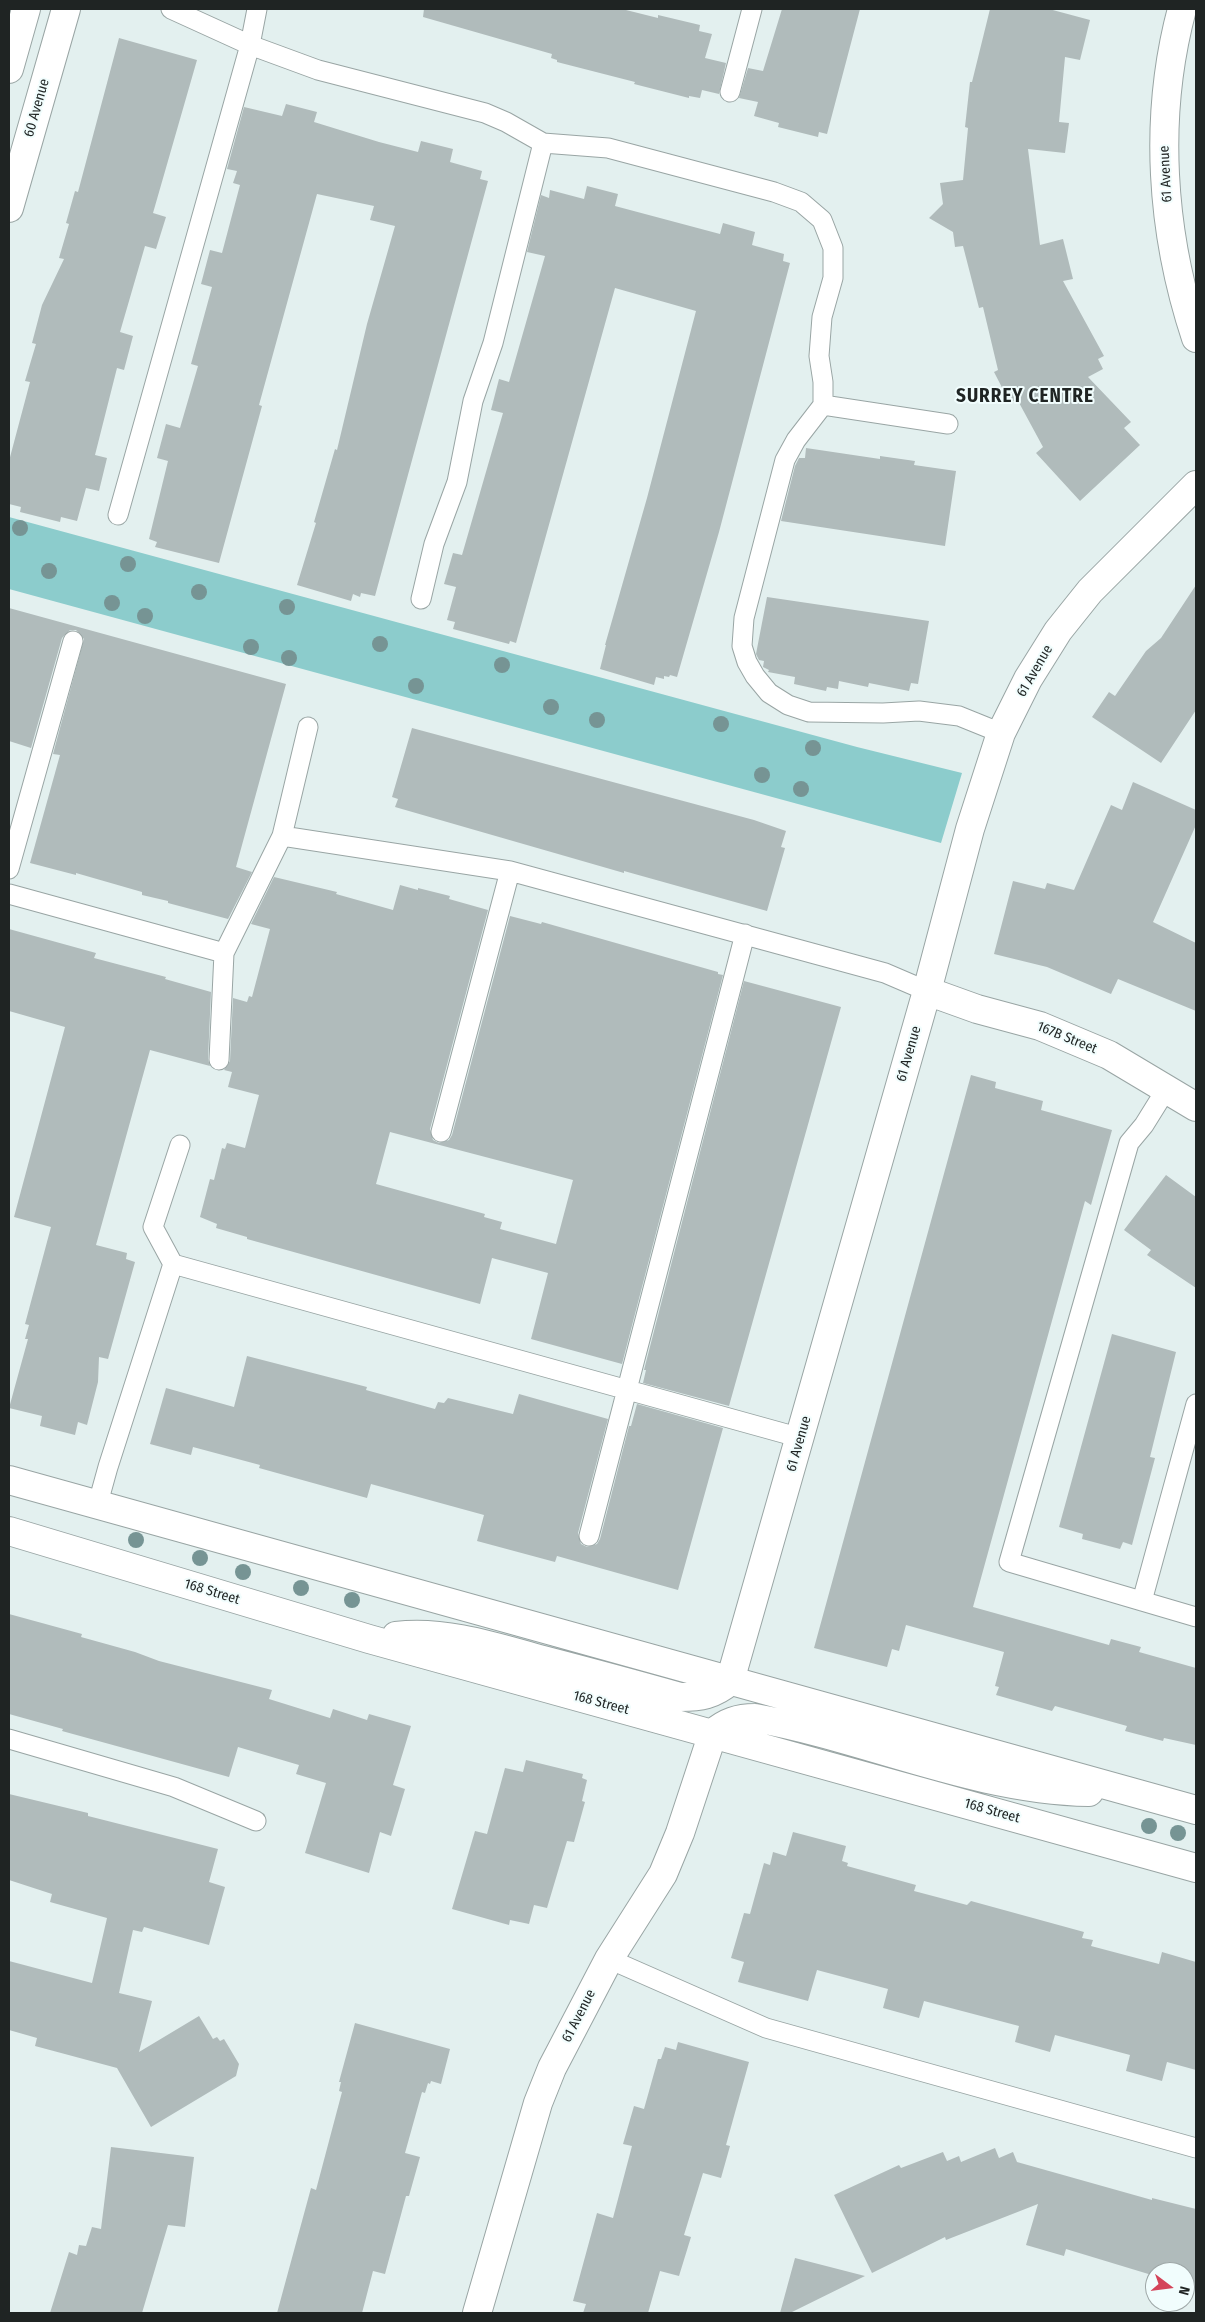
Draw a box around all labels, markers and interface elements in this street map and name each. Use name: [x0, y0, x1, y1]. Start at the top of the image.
street label: 60 Avenue: [21, 77, 53, 139]
street label: 61 Avenue: [1156, 145, 1176, 203]
district label: SURREY CENTRE: [954, 386, 1096, 408]
street label: 61 Avenue: [1013, 642, 1057, 700]
street label: 167B Street: [1035, 1018, 1099, 1058]
street label: 61 Avenue: [893, 1024, 925, 1084]
street label: 61 Avenue: [783, 1414, 815, 1474]
street label: 168 Street: [182, 1576, 242, 1608]
street label: 168 Street: [571, 1687, 631, 1719]
street label: 168 Street: [962, 1795, 1022, 1827]
street label: 61 Avenue: [559, 1987, 599, 2045]
north arrow: [1145, 2262, 1195, 2312]
text: N: [1175, 2284, 1193, 2297]

